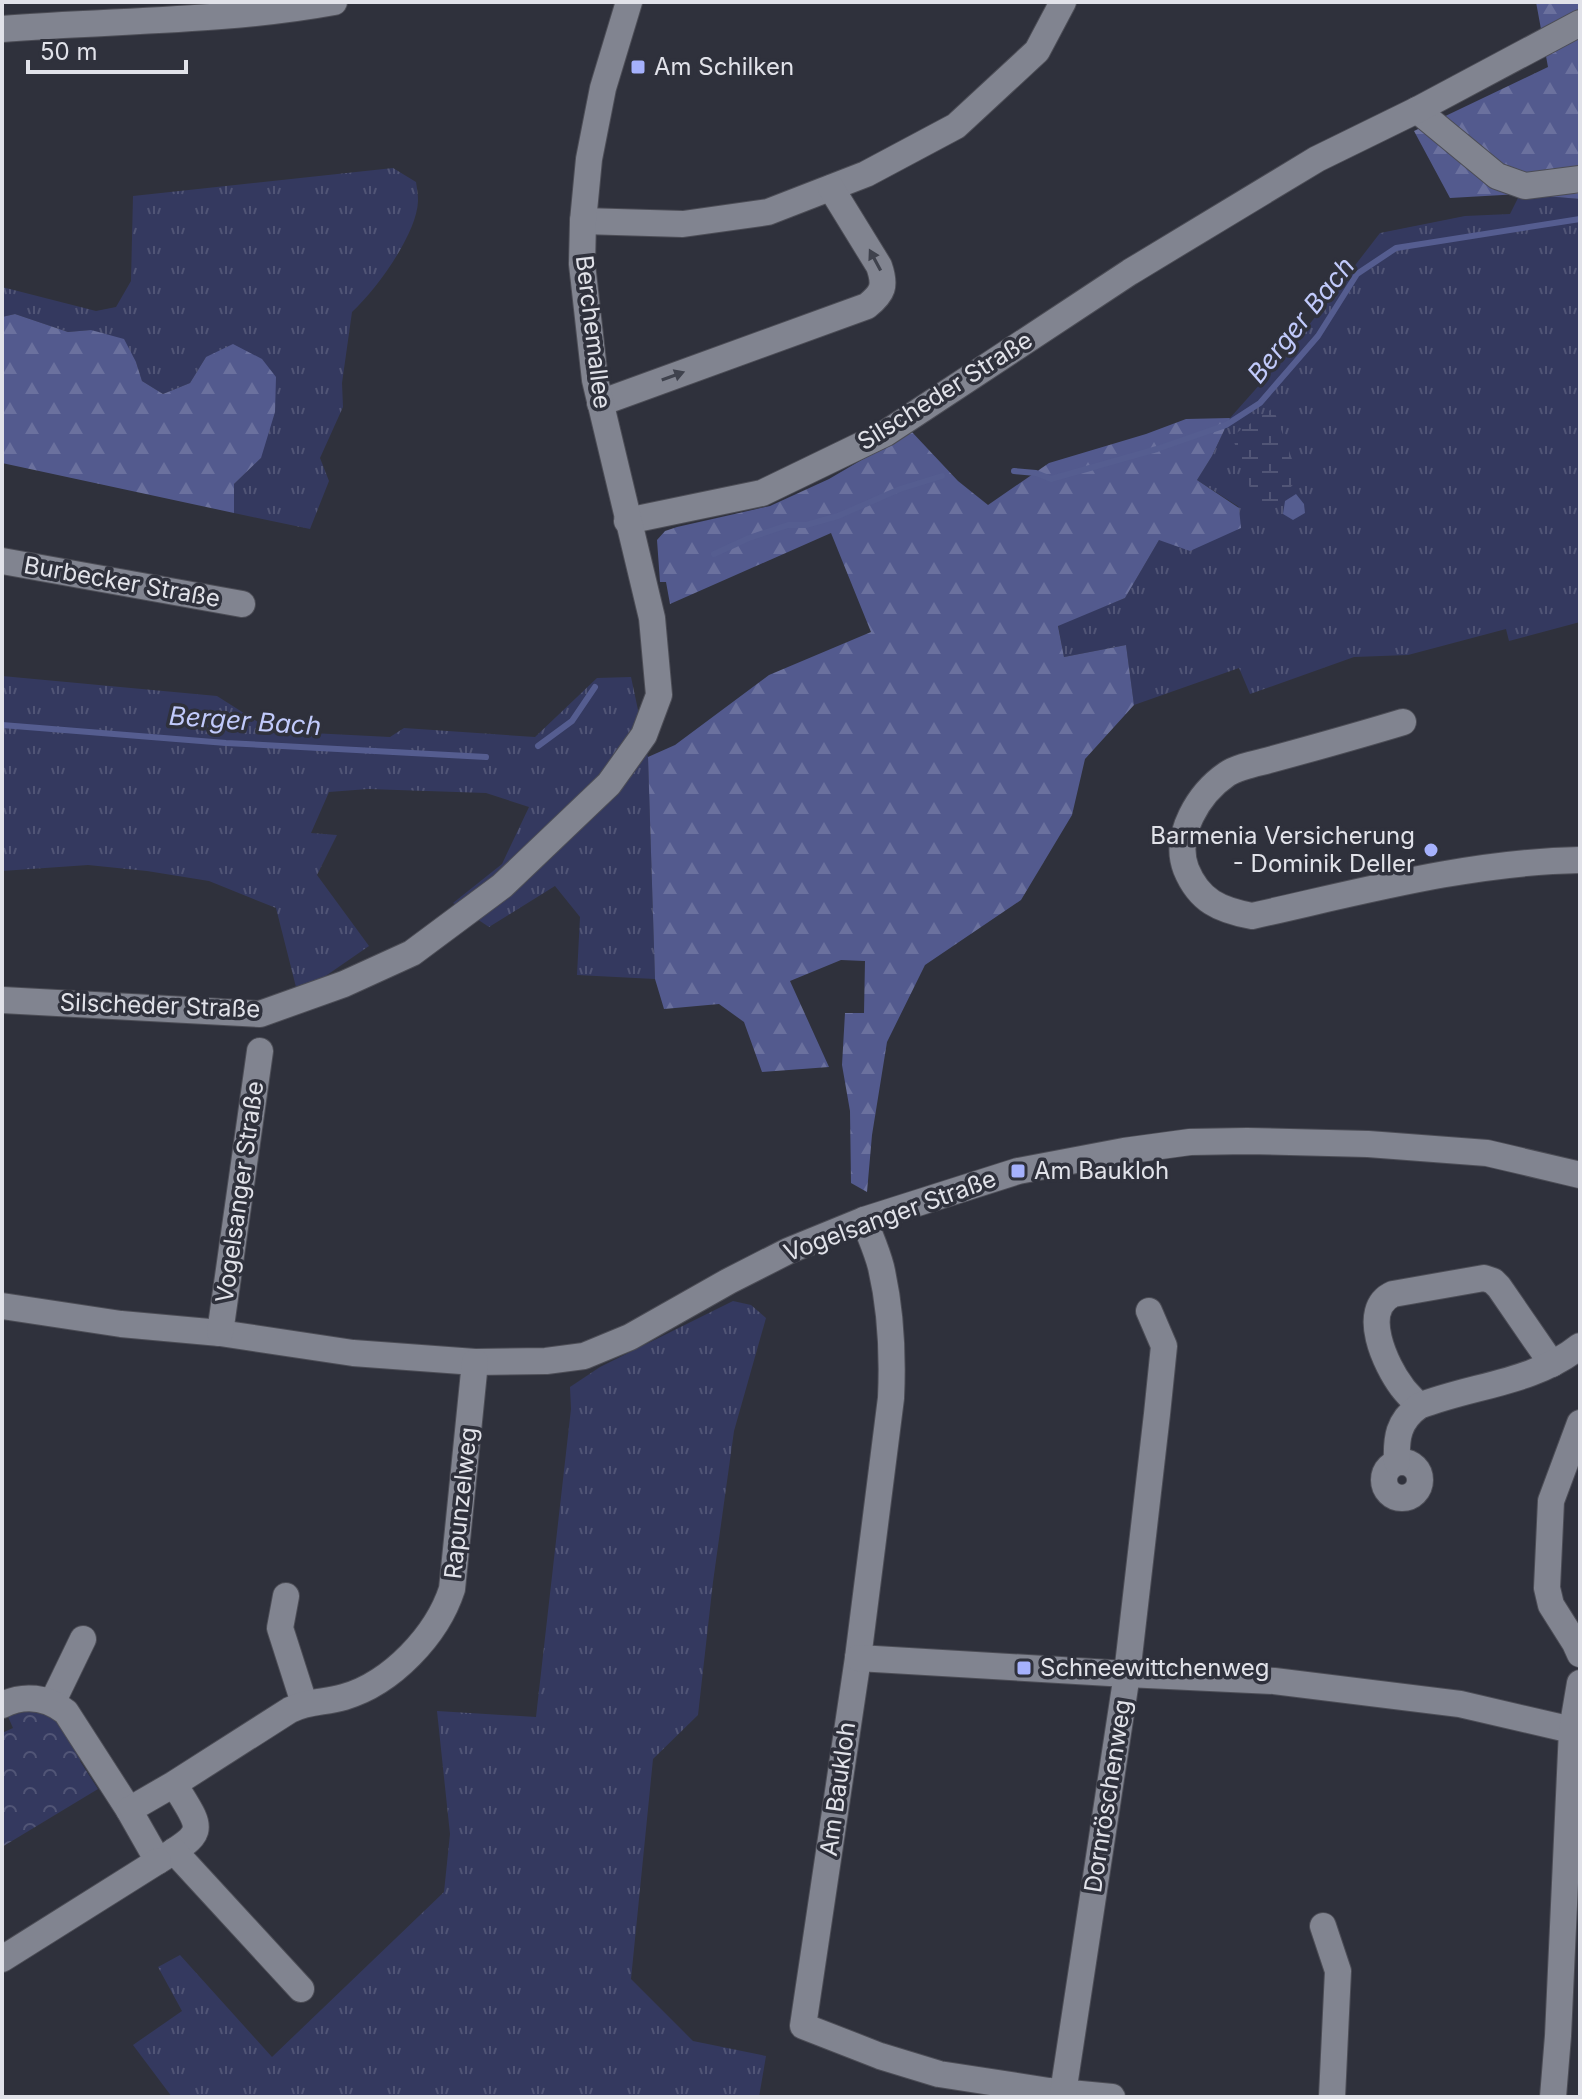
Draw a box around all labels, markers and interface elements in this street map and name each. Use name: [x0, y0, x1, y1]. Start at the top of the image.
scale bar: [28, 24, 186, 74]
text: 50 m: [40, 37, 98, 66]
place label: Am Schilken: [654, 52, 794, 81]
marker: Am Schilken: [629, 58, 647, 76]
one-way arrow: [868, 249, 881, 272]
water label: Berger Bach: [1241, 251, 1361, 389]
street label: Berchemallee: [570, 254, 617, 410]
street label: Silscheder Straße: [852, 325, 1037, 456]
one-way arrow: [661, 369, 685, 382]
street label: Burbecker Straße: [22, 550, 222, 613]
water label: Berger Bach: [168, 700, 322, 741]
place label: Barmenia Versicherung - Dominik Deller: [1150, 821, 1415, 878]
marker: Barmenia Versicherung - Dominik Deller: [1422, 841, 1440, 859]
street label: Silscheder Straße: [59, 988, 261, 1023]
street label: Vogelsanger Straße: [210, 1079, 269, 1305]
place label: Am Baukloh: [1034, 1156, 1169, 1185]
marker: Am Baukloh: [1009, 1162, 1027, 1180]
street label: Vogelsanger Straße: [780, 1164, 1000, 1267]
street label: Rapunzelweg: [438, 1426, 483, 1580]
place label: Schneewittchenweg: [1040, 1653, 1269, 1682]
marker: Schneewittchenweg: [1015, 1659, 1033, 1677]
street label: Dornröschenweg: [1078, 1697, 1137, 1894]
street label: Am Baukloh: [814, 1720, 861, 1858]

